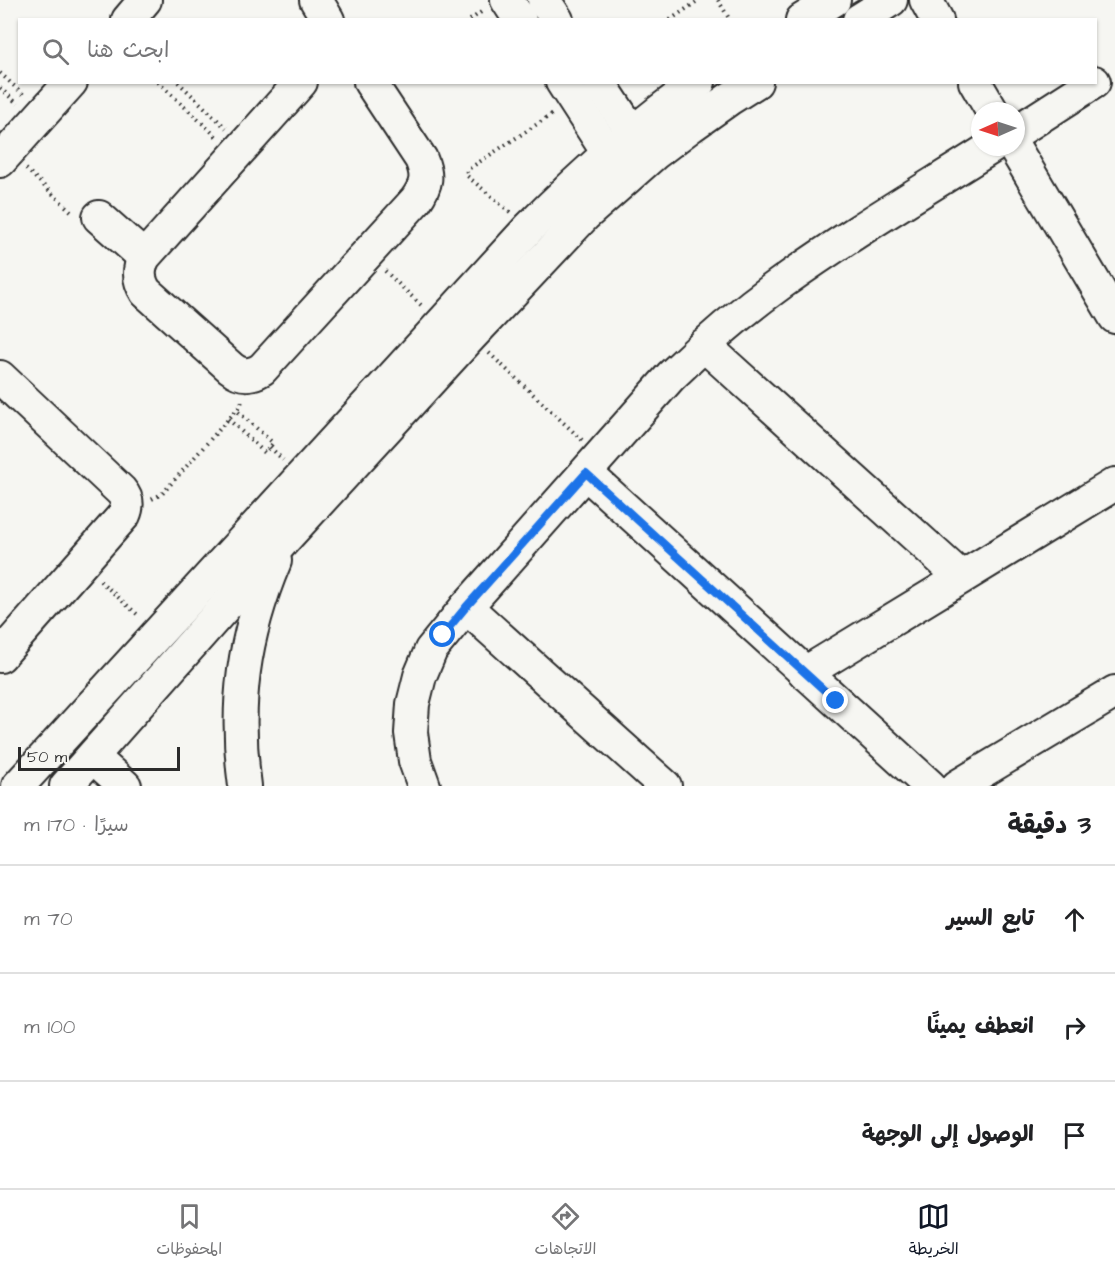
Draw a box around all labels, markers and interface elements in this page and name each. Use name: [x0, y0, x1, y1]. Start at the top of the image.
search box: [18, 18, 1097, 84]
icon: search: [39, 35, 72, 68]
text: ابحث هنا: [87, 35, 169, 66]
north arrow: [971, 102, 1025, 156]
route start: [429, 621, 455, 647]
route end: [822, 687, 848, 713]
scale bar: [18, 744, 180, 772]
text: 50 m: [27, 746, 67, 768]
text: 3 دقيقة: [1007, 807, 1091, 843]
text: سيرًا · 170 m: [24, 811, 129, 839]
text: تابع السير: [947, 903, 1034, 934]
icon: ahead: [1058, 903, 1091, 936]
text: 70 m: [24, 905, 73, 933]
text: انعطف يمينًا: [927, 1011, 1034, 1042]
icon: right: [1058, 1011, 1091, 1044]
text: 100 m: [24, 1013, 75, 1041]
text: الوصول إلى الوجهة: [862, 1119, 1034, 1150]
icon: arrive: [1058, 1119, 1091, 1152]
tab: المحفوظات: [156, 1200, 222, 1263]
tab: الاتجاهات: [535, 1200, 596, 1263]
tab: الخريطة: [909, 1200, 959, 1263]

